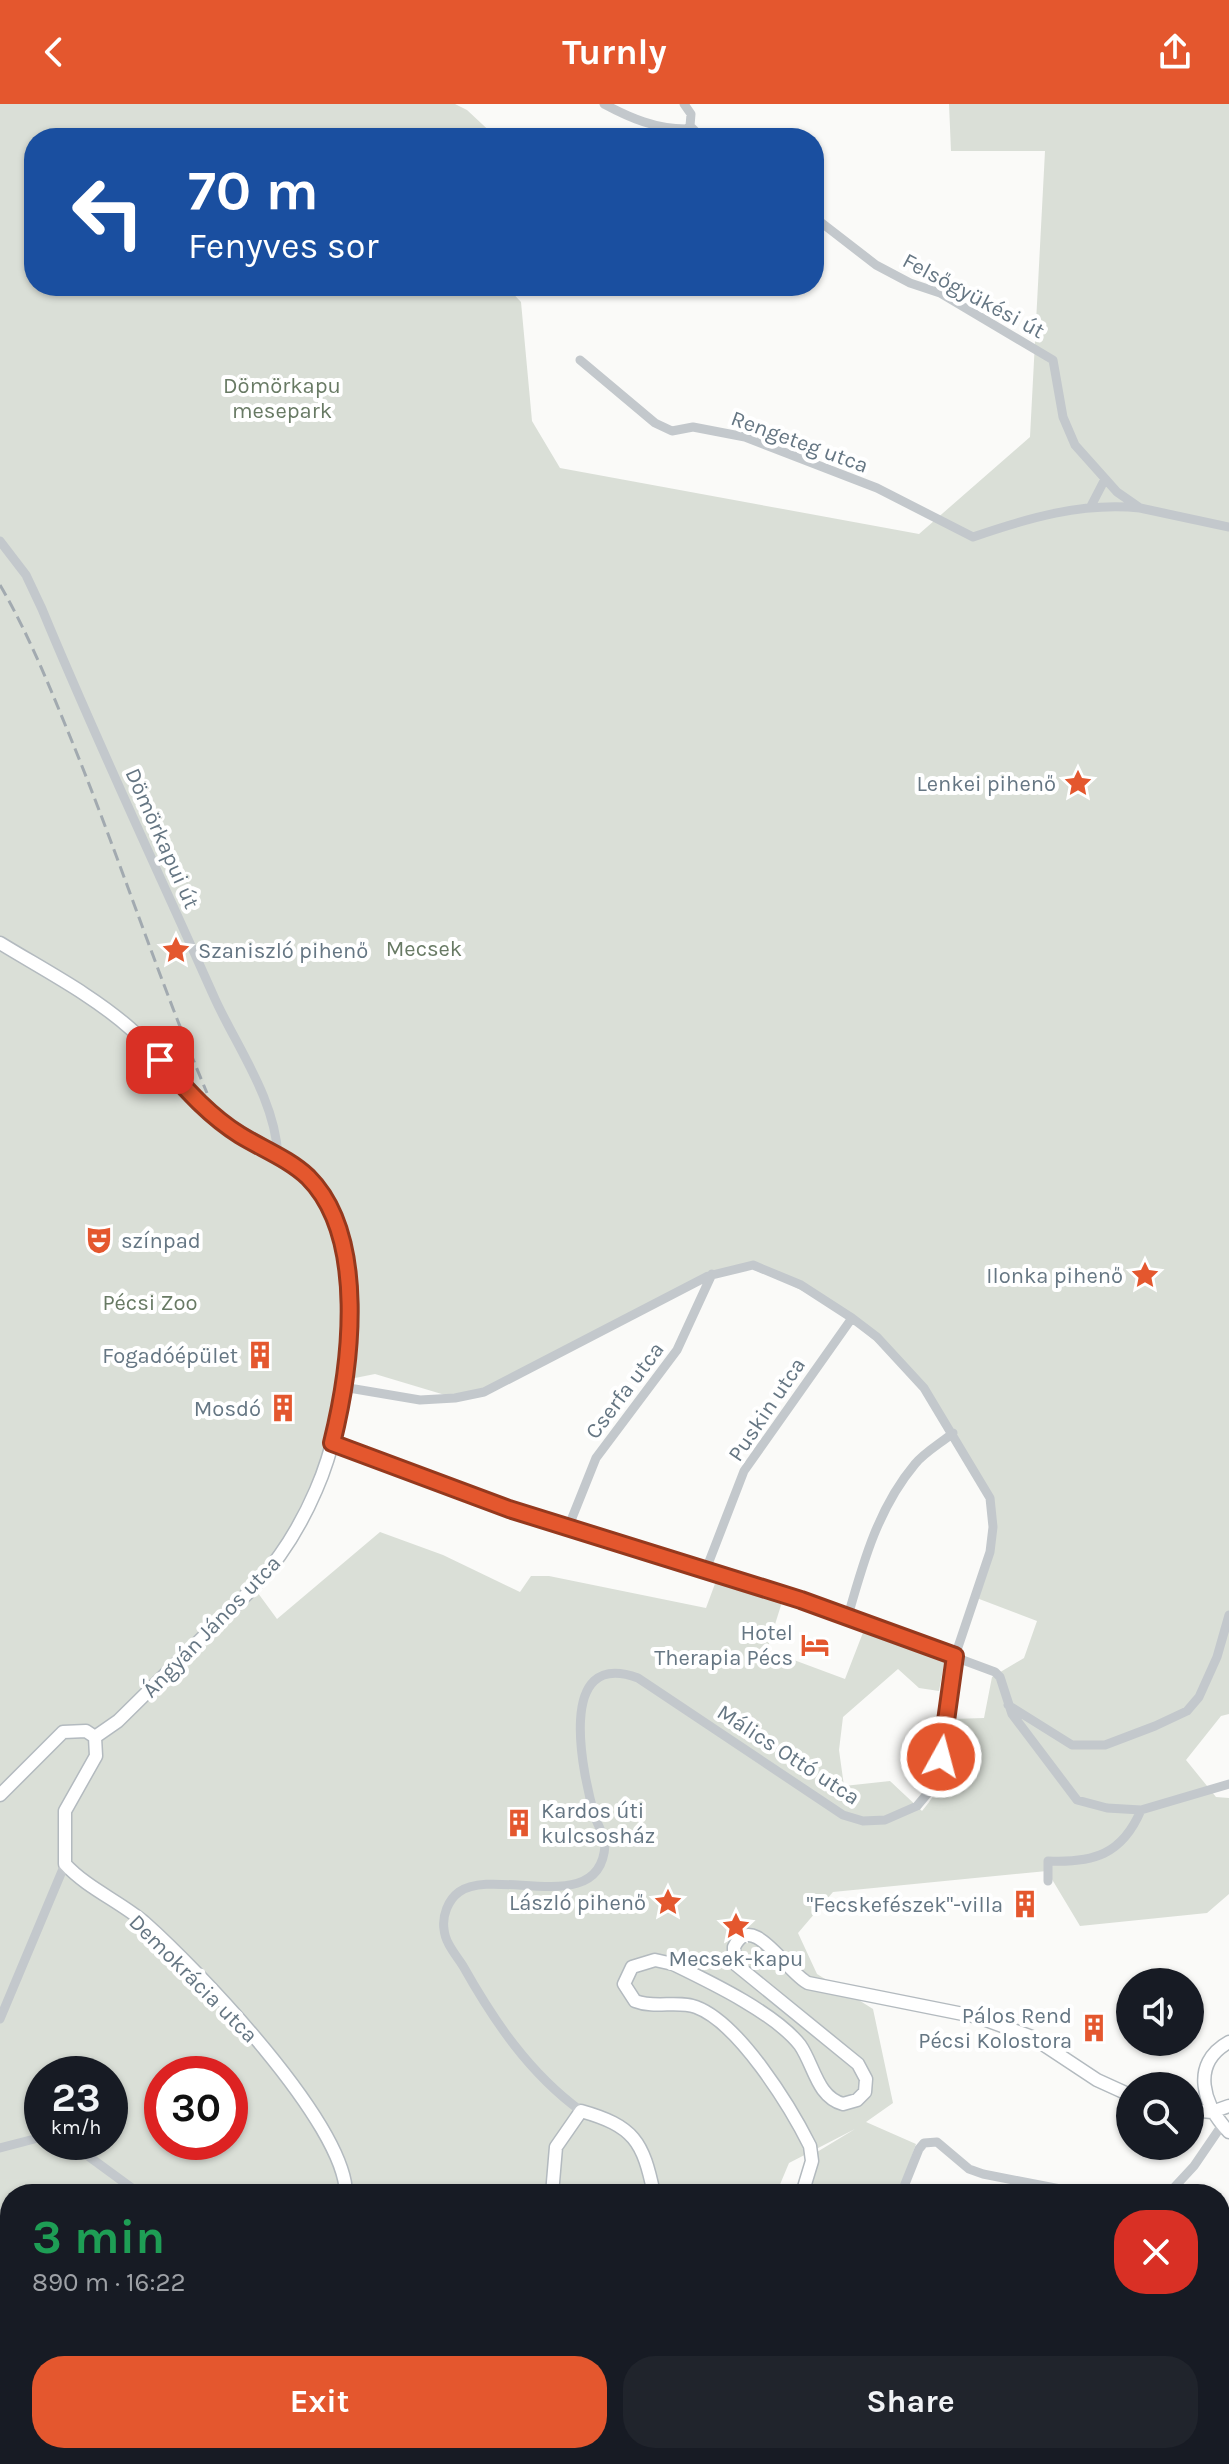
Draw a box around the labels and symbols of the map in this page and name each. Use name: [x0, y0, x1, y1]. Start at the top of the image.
street label: Felsőgyükési út: [898, 248, 1049, 344]
park label: Dömörkapu mesepark: [223, 373, 341, 424]
street label: Rengeteg utca: [728, 405, 872, 479]
street label: Dömörkapui út: [119, 764, 205, 913]
place icon: Lenkei pihenő: [1063, 768, 1093, 798]
place label: Lenkei pihenő: [916, 771, 1056, 797]
place icon: Szaniszló pihenő: [161, 935, 191, 965]
park label: Mecsek: [386, 936, 462, 962]
place label: Szaniszló pihenő: [198, 938, 368, 964]
pin: [126, 1026, 194, 1094]
theatre icon: színpad: [84, 1225, 114, 1255]
place label: színpad: [121, 1228, 201, 1254]
place icon: Ilonka pihenő: [1130, 1260, 1160, 1290]
place label: Ilonka pihenő: [986, 1263, 1123, 1289]
park label: Pécsi Zoo: [102, 1290, 198, 1316]
street label: Cserfa utca: [580, 1337, 670, 1444]
building icon: Fogadóépület: [245, 1340, 275, 1370]
place label: Fogadóépület: [102, 1343, 238, 1369]
street label: Puskin utca: [723, 1353, 811, 1466]
building icon: Mosdó: [268, 1393, 298, 1423]
place label: Mosdó: [194, 1396, 261, 1422]
street label: Ángyán János utca: [136, 1549, 286, 1703]
place label: Hotel Therapia Pécs: [654, 1620, 793, 1671]
hotel icon: Hotel Therapia Pécs: [800, 1630, 830, 1660]
street label: Málics Ottó utca: [712, 1699, 865, 1811]
position arrow: [899, 1715, 983, 1799]
place label: Kardos úti kulcsosház: [541, 1798, 655, 1849]
building icon: Kardos úti kulcsosház: [504, 1808, 534, 1838]
place icon: László pihenő: [653, 1887, 683, 1917]
building icon: "Fecskefészek"-villa: [1010, 1889, 1040, 1919]
place label: László pihenő: [509, 1890, 646, 1916]
place label: "Fecskefészek"-villa: [807, 1892, 1003, 1918]
street label: Demokrácia utca: [124, 1909, 263, 2048]
place icon: Mecsek-kapu: [721, 1911, 751, 1941]
place label: Mecsek-kapu: [669, 1946, 803, 1972]
place label: Pálos Rend Pécsi Kolostora: [918, 2003, 1072, 2054]
building icon: Pálos Rend Pécsi Kolostora: [1079, 2013, 1109, 2043]
speed limit sign: 30: [144, 2056, 248, 2160]

